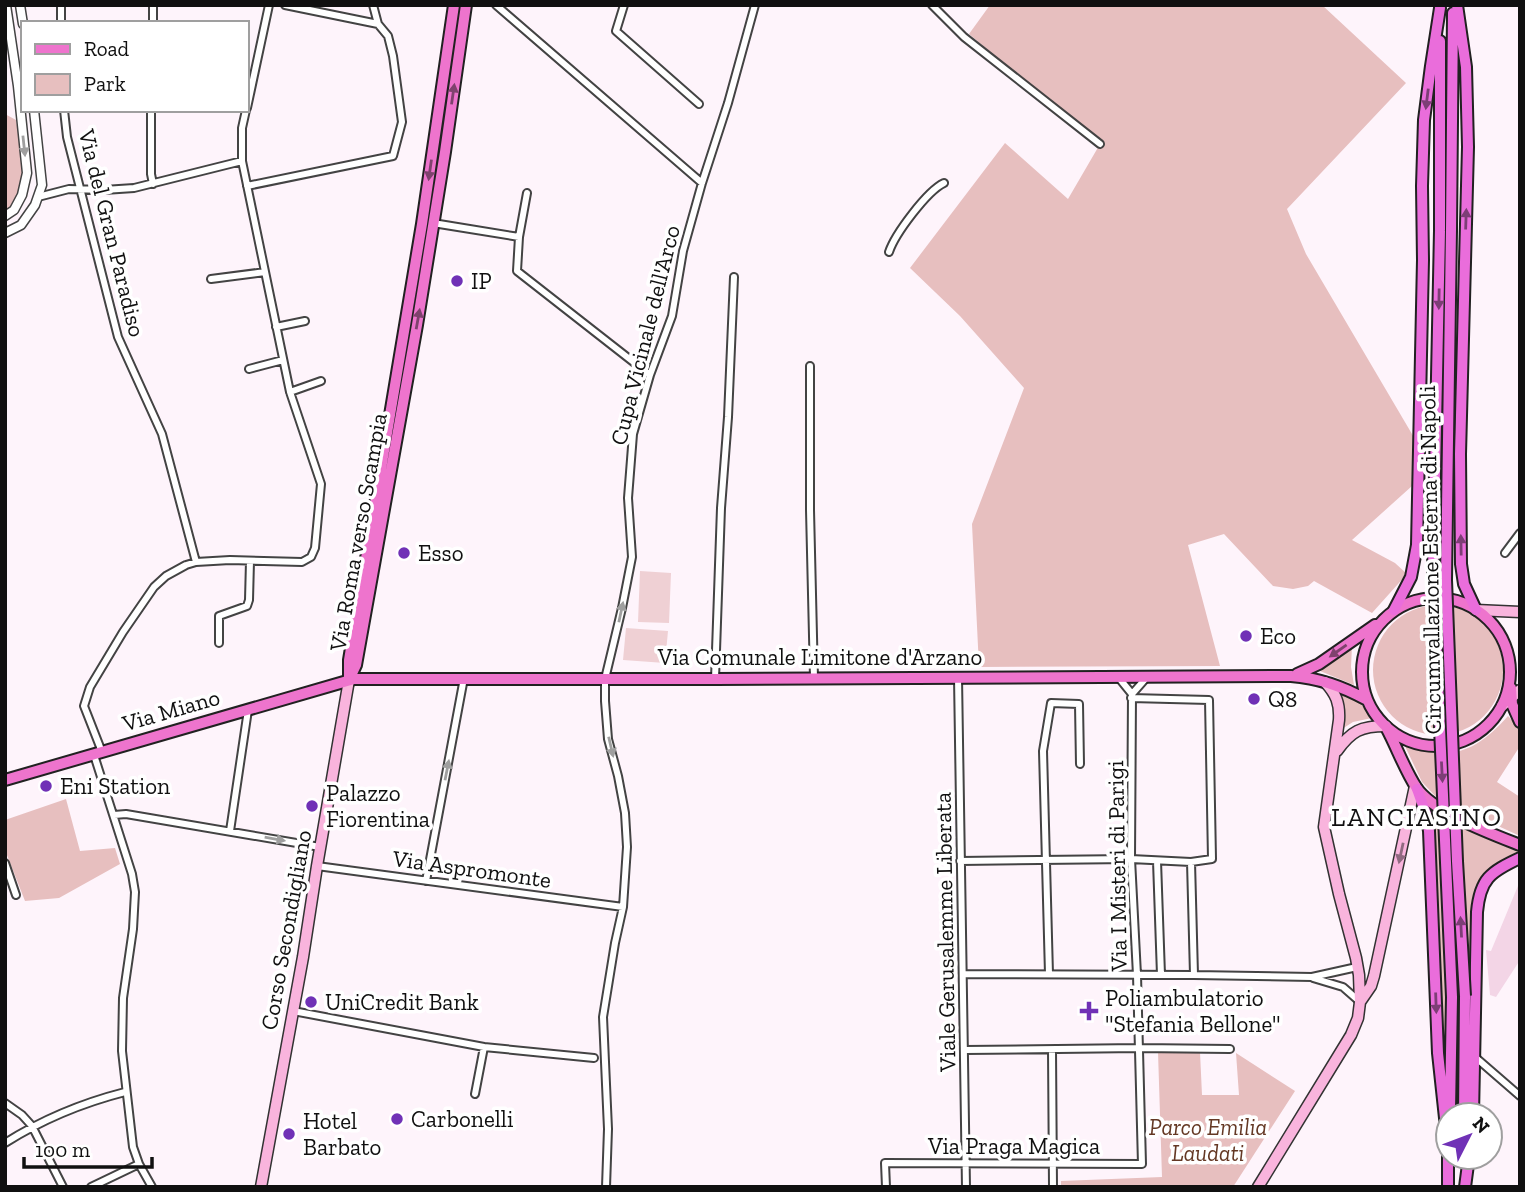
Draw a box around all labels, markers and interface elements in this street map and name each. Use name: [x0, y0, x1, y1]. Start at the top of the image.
legend: [21, 21, 248, 112]
text: Road: [84, 36, 130, 61]
text: Park: [84, 71, 126, 96]
one-way arrow: [448, 83, 459, 105]
one-way arrow: [1421, 89, 1432, 111]
street label: Via del Gran Paradiso: [72, 125, 151, 340]
one-way arrow: [19, 135, 30, 157]
one-way arrow: [424, 159, 435, 181]
one-way arrow: [1460, 208, 1471, 230]
street label: Cupa Vicinale dell'Arco: [604, 222, 686, 448]
place label: IP: [471, 267, 492, 295]
marker: IP: [449, 273, 465, 289]
one-way arrow: [1433, 289, 1444, 311]
one-way arrow: [412, 308, 423, 330]
street label: Circumvallazione Esterna di Napoli: [1413, 385, 1447, 735]
street label: Via Roma verso Scampia: [323, 411, 393, 654]
one-way arrow: [1455, 534, 1467, 556]
place label: Esso: [418, 539, 463, 567]
marker: Esso: [396, 545, 412, 561]
one-way arrow: [616, 601, 627, 623]
place label: Eco: [1260, 622, 1296, 650]
marker: Eco: [1238, 628, 1254, 644]
street label: Via Comunale Limitone d'Arzano: [657, 643, 982, 671]
one-way arrow: [1329, 644, 1347, 658]
street label: Via Miano: [118, 683, 223, 738]
place label: Q8: [1268, 685, 1297, 713]
marker: Q8: [1246, 691, 1262, 707]
one-way arrow: [605, 736, 616, 758]
one-way arrow: [441, 759, 452, 781]
street label: Via I Misteri di Parigi: [1101, 760, 1133, 973]
one-way arrow: [1437, 761, 1448, 783]
place label: Eni Station: [60, 772, 170, 800]
marker: Eni Station: [38, 778, 54, 794]
place label: Palazzo Fiorentina: [326, 779, 430, 833]
street label: Viale Gerusalemme Liberata: [929, 792, 961, 1073]
marker: Palazzo Fiorentina: [304, 798, 320, 814]
district label: LANCIASINO: [1331, 801, 1503, 833]
street label: Corso Secondigliano: [255, 828, 317, 1032]
one-way arrow: [264, 833, 286, 844]
one-way arrow: [1395, 842, 1406, 864]
street label: Via Aspromonte: [390, 844, 553, 894]
one-way arrow: [1455, 916, 1466, 938]
place label: Poliambulatorio "Stefania Bellone": [1105, 984, 1281, 1038]
place label: UniCredit Bank: [325, 988, 479, 1016]
one-way arrow: [1430, 992, 1441, 1014]
marker: UniCredit Bank: [303, 994, 319, 1010]
marker: Poliambulatorio "Stefania Bellone": [1079, 1001, 1099, 1021]
north arrow: [1434, 1101, 1504, 1171]
place label: Carbonelli: [411, 1105, 513, 1133]
place label: Hotel Barbato: [303, 1107, 381, 1161]
marker: Carbonelli: [389, 1111, 405, 1127]
text: N: [1468, 1112, 1495, 1138]
park label: Parco Emilia Laudati: [1149, 1113, 1267, 1167]
scale bar: [24, 1126, 152, 1170]
marker: Hotel Barbato: [281, 1126, 297, 1142]
street label: Via Praga Magica: [927, 1132, 1100, 1160]
text: 100 m: [35, 1137, 90, 1162]

